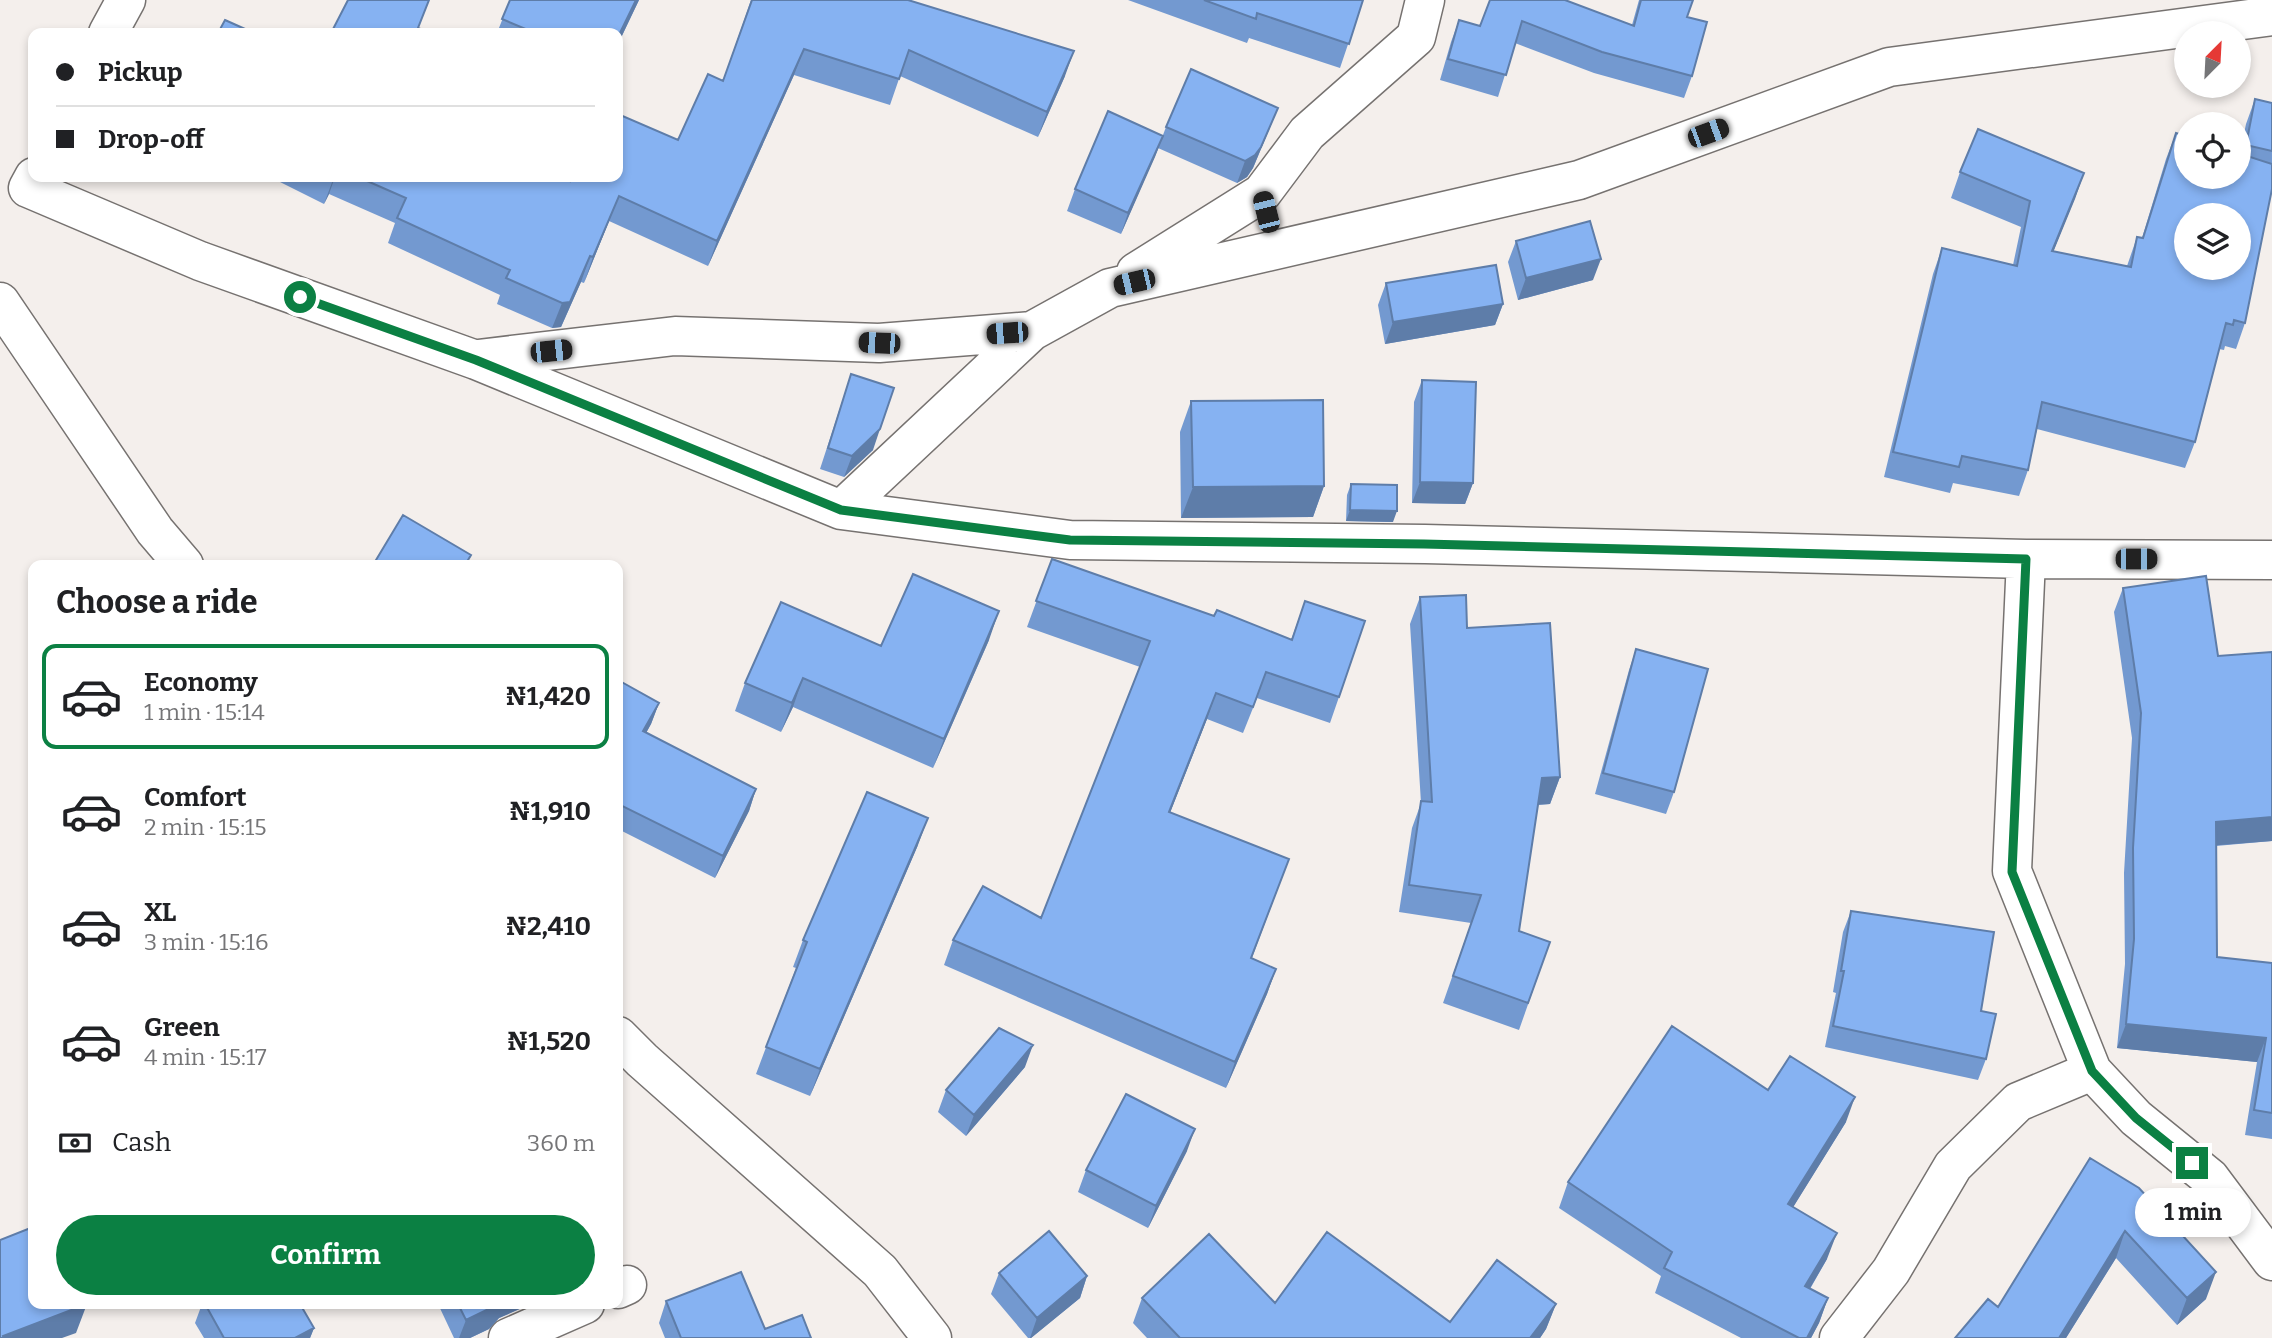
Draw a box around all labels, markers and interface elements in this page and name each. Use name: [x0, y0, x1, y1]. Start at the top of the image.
north arrow: [2174, 21, 2250, 98]
map controls: [2174, 21, 2251, 280]
text: Pickup: [98, 57, 183, 88]
button: locate: [2174, 112, 2251, 189]
car: [1685, 116, 1732, 150]
text: Drop-off: [98, 124, 204, 155]
car: [1251, 189, 1282, 235]
button: layers: [2174, 203, 2251, 280]
car: [1112, 267, 1157, 297]
route start: [284, 281, 316, 313]
car: [986, 321, 1029, 345]
car: [858, 332, 901, 354]
car: [530, 338, 573, 364]
car: [2116, 549, 2158, 570]
text: Choose a ride: [56, 583, 257, 621]
icon: car: [60, 665, 123, 728]
text: Economy: [144, 667, 258, 698]
text: ₦1,420: [505, 681, 591, 712]
text: 1 min · 15:14: [144, 698, 265, 726]
icon: car: [60, 780, 123, 843]
text: Comfort: [144, 782, 247, 813]
text: ₦1,910: [509, 796, 591, 827]
text: 2 min · 15:15: [144, 813, 267, 841]
icon: car: [60, 895, 123, 958]
text: XL: [144, 897, 176, 928]
text: ₦2,410: [505, 911, 591, 942]
text: 3 min · 15:16: [144, 928, 268, 956]
icon: car: [60, 1010, 123, 1073]
text: Green: [144, 1012, 220, 1043]
text: ₦1,520: [506, 1026, 591, 1057]
text: 4 min · 15:17: [144, 1043, 267, 1071]
icon: cash: [56, 1124, 94, 1162]
text: Cash: [112, 1127, 171, 1158]
text: 360 m: [527, 1129, 595, 1157]
route end: [2176, 1147, 2208, 1179]
callout: 1 min: [2134, 1188, 2250, 1236]
text: 1 min: [2164, 1198, 2222, 1226]
button: Confirm: [56, 1215, 595, 1295]

